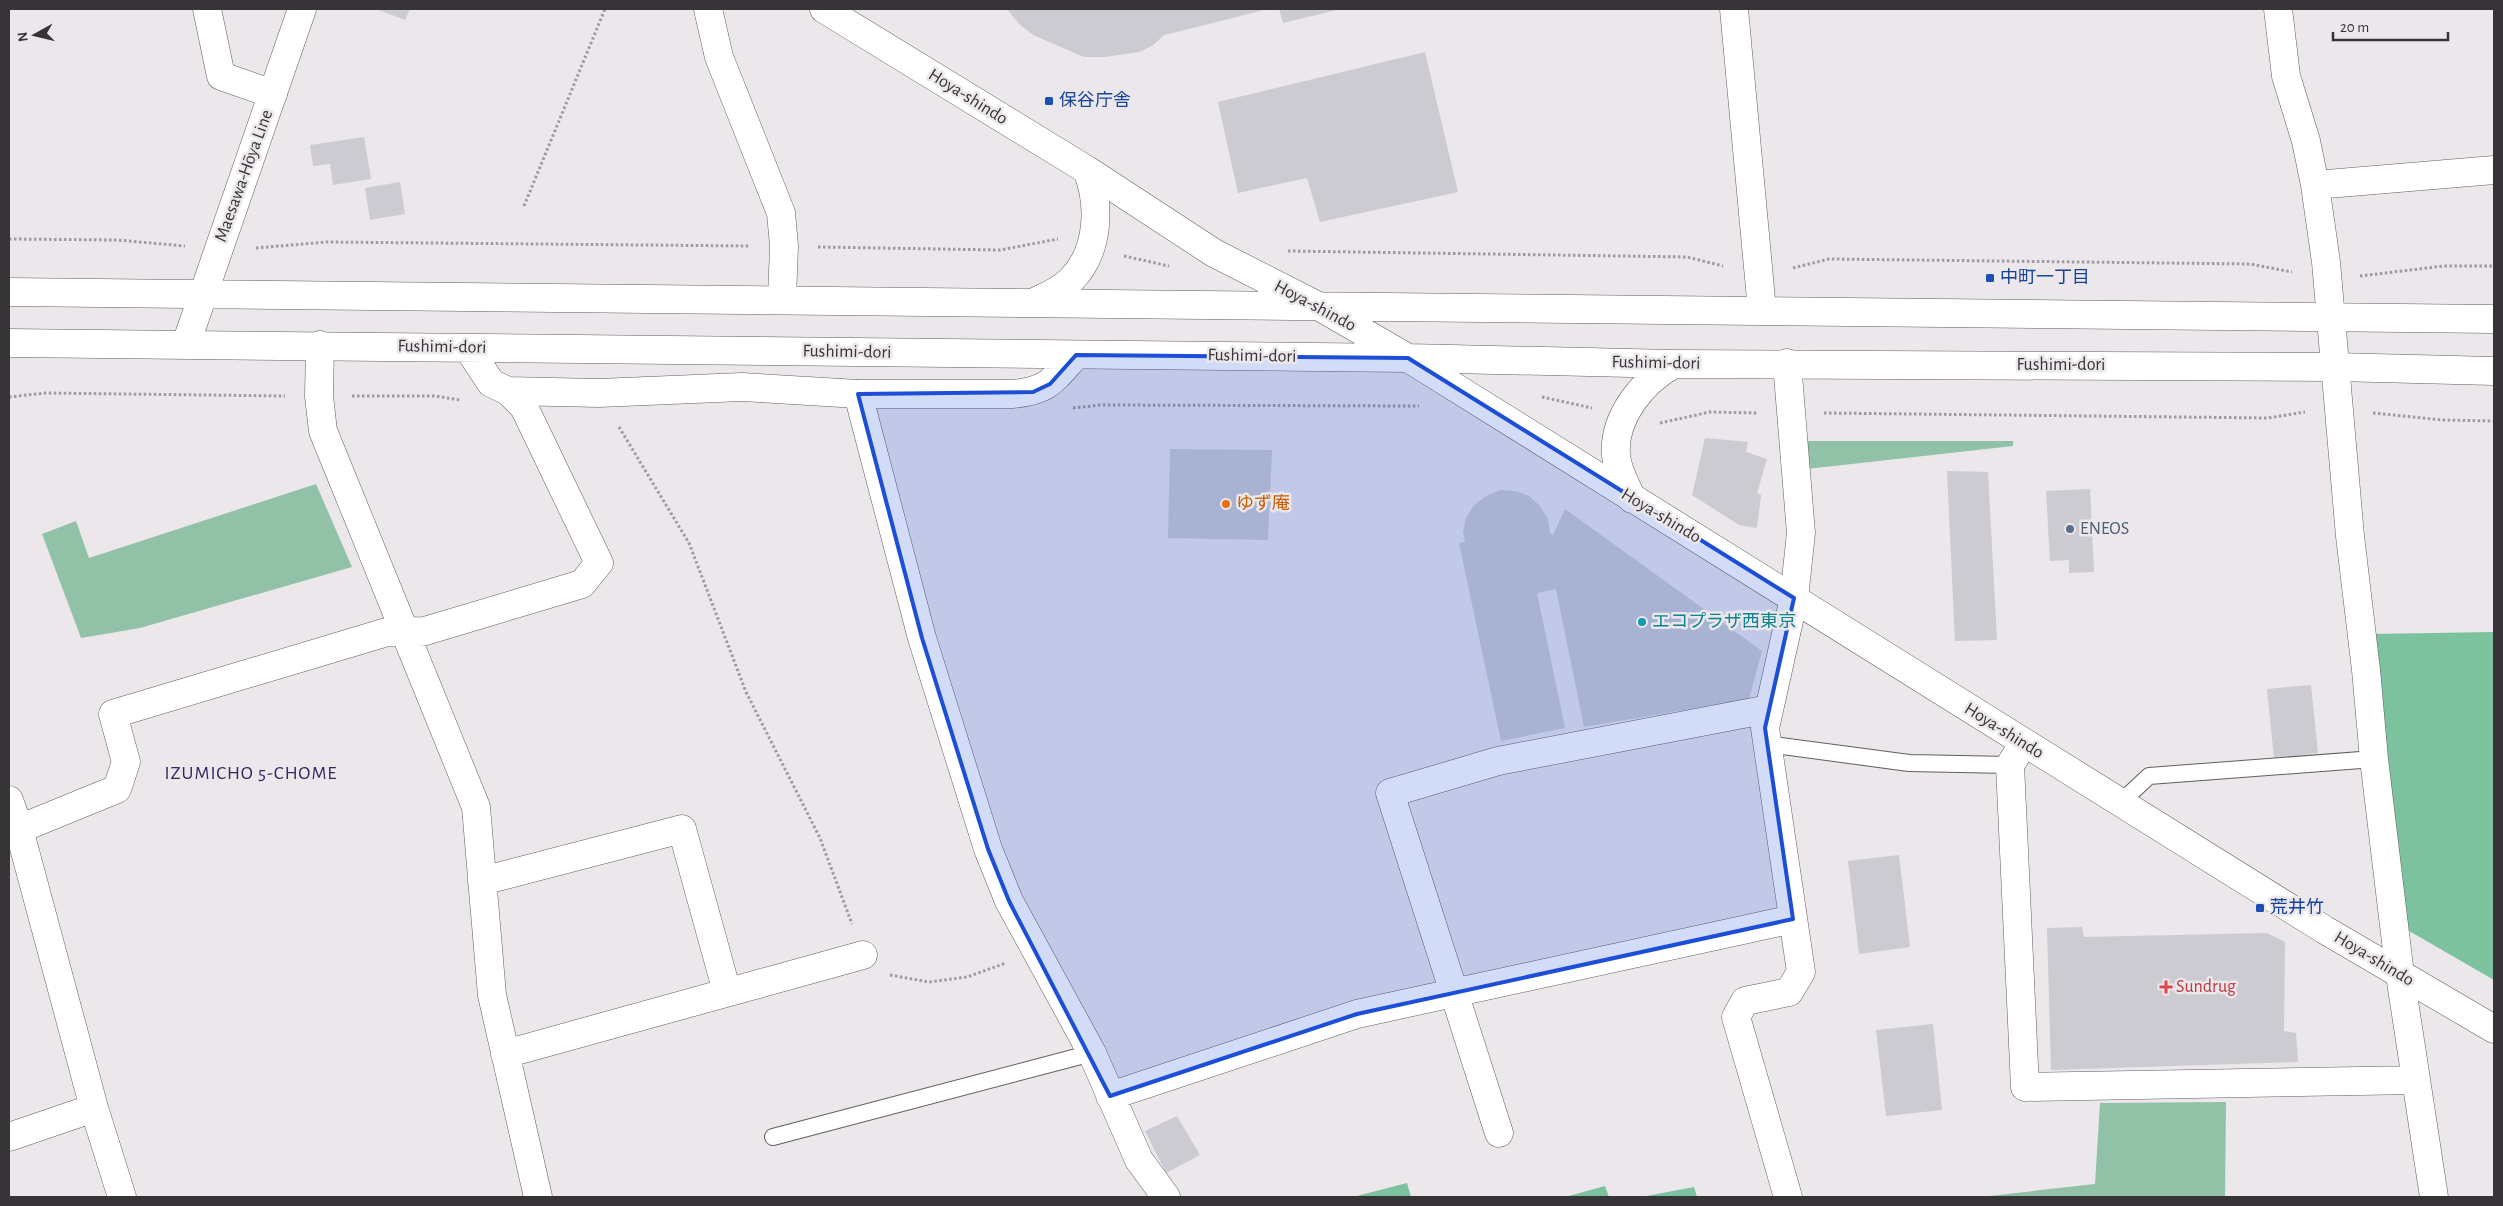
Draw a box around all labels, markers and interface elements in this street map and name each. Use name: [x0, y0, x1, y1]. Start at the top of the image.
north arrow: [10, 10, 60, 60]
scale bar: [2333, 10, 2448, 42]
text: 20 m: [2340, 20, 2369, 35]
text: N: [16, 31, 31, 42]
street label: Hoya-shindo: [925, 66, 1011, 128]
place label: 保谷庁舎: [1059, 91, 1131, 110]
marker: 保谷庁舎: [1043, 95, 1055, 107]
street label: Maesawa-Hōya Line: [212, 108, 276, 244]
place label: 中町一丁目: [2000, 268, 2090, 287]
marker: 中町一丁目: [1984, 272, 1996, 284]
street label: Hoya-shindo: [1271, 277, 1359, 335]
street label: Fushimi-dori: [397, 337, 487, 357]
street label: Fushimi-dori: [802, 342, 892, 362]
street label: Fushimi-dori: [1207, 346, 1297, 366]
street label: Fushimi-dori: [1611, 353, 1701, 373]
street label: Fushimi-dori: [2017, 356, 2105, 374]
street label: Hoya-shindo: [1618, 485, 1704, 547]
place label: ゆず庵: [1236, 494, 1290, 513]
marker: ゆず庵: [1220, 498, 1232, 510]
place label: ENEOS: [2080, 520, 2129, 538]
marker: ENEOS: [2064, 523, 2076, 535]
place label: エコプラザ西東京: [1652, 612, 1796, 631]
marker: エコプラザ西東京: [1636, 616, 1648, 628]
street label: Hoya-shindo: [1961, 700, 2047, 762]
district label: IZUMICHO 5-CHOME: [164, 764, 338, 783]
place label: 荒井竹: [2270, 897, 2324, 917]
marker: 荒井竹: [2254, 902, 2266, 914]
street label: Hoya-shindo: [2331, 928, 2417, 990]
place label: Sundrug: [2176, 978, 2236, 996]
marker: Sundrug: [2160, 981, 2172, 993]

